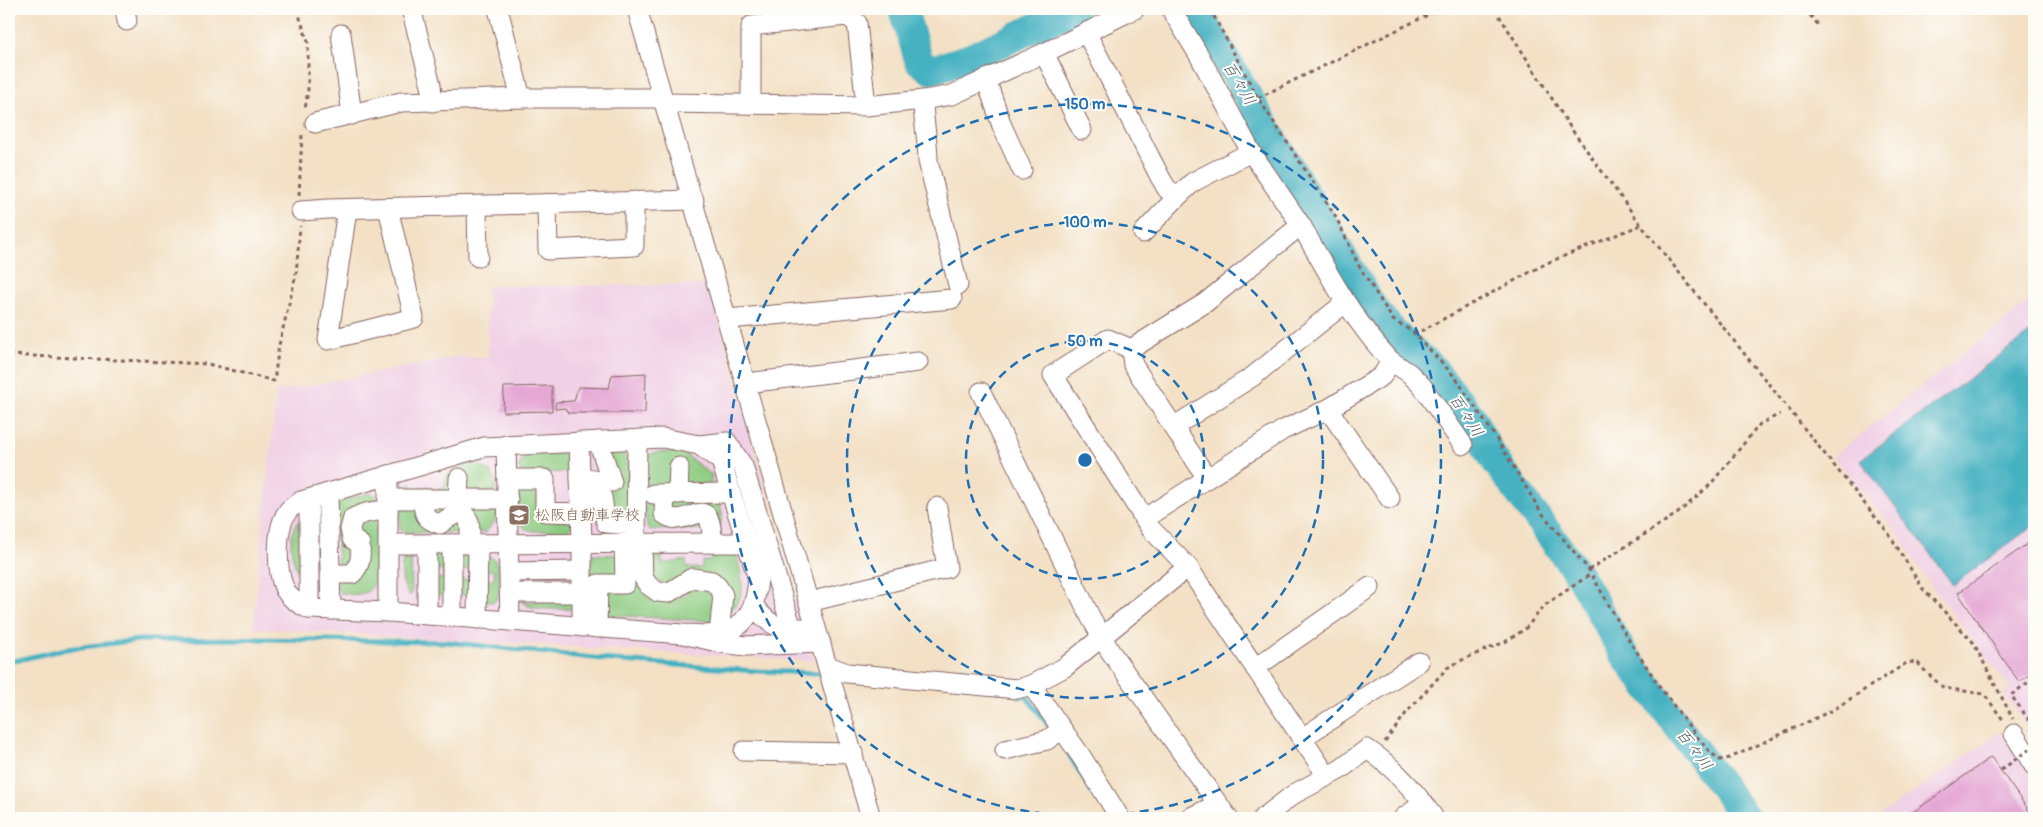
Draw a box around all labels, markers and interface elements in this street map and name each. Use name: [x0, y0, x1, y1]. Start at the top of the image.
water label: 百々川: [1218, 58, 1260, 109]
text: 150 m: [1065, 95, 1105, 114]
text: 100 m: [1064, 213, 1106, 232]
text: 50 m: [1068, 332, 1102, 351]
water label: 百々川: [1445, 390, 1488, 441]
centre of rings: [1076, 451, 1094, 469]
school or university icon: 松阪自動車学校: [507, 503, 531, 527]
place label: 松阪自動車学校: [535, 506, 640, 525]
water label: 百々川: [1672, 724, 1717, 775]

